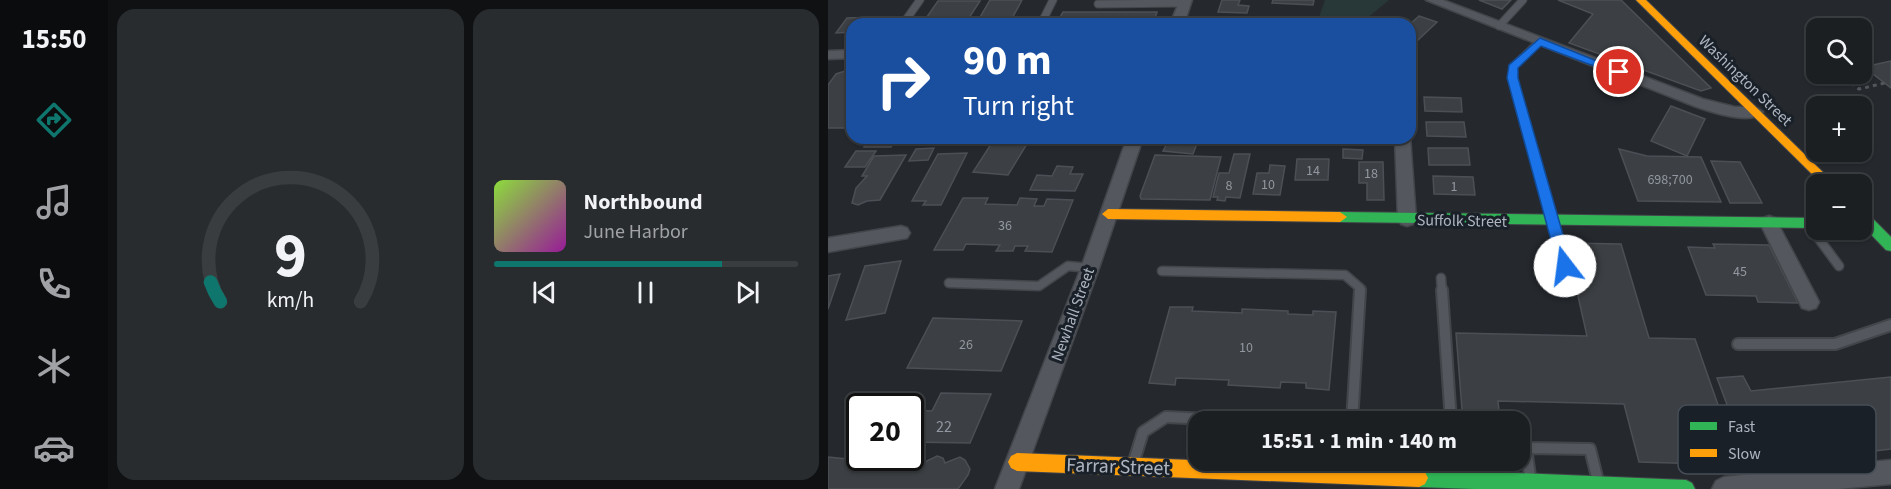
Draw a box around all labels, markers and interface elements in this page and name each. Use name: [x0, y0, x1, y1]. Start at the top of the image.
map controls: [1806, 18, 1872, 240]
button: search: [1806, 18, 1872, 84]
text: 15:50: [21, 20, 87, 59]
street label: Washington Street: [1694, 30, 1797, 132]
text: 90 m: [963, 31, 1052, 91]
icon: right: [864, 42, 942, 120]
pin: [1593, 46, 1644, 97]
icon: arrive: [1602, 55, 1635, 88]
text: Turn right: [963, 87, 1074, 126]
button: +: [1806, 96, 1872, 162]
icon: directions: [33, 99, 75, 141]
house number: 14: [1306, 161, 1320, 181]
house number: 18: [1364, 164, 1378, 184]
house number: 698;700: [1647, 170, 1693, 190]
button: −: [1806, 174, 1872, 240]
house number: 10: [1261, 175, 1275, 195]
house number: 8: [1226, 176, 1233, 196]
house number: 1: [1451, 177, 1458, 197]
icon: music: [33, 181, 75, 223]
text: Northbound: [584, 186, 703, 218]
street label: Suffolk Street: [1417, 209, 1508, 233]
text: 9: [274, 212, 307, 301]
house number: 36: [998, 216, 1012, 236]
text: June Harbor: [584, 218, 688, 246]
position arrow: [1533, 234, 1597, 298]
house number: 45: [1733, 262, 1747, 282]
icon: phone: [33, 263, 75, 305]
street label: Newhall Street: [1046, 264, 1100, 364]
icon: previous: [528, 276, 561, 309]
icon: pause: [629, 276, 662, 309]
icon: next: [731, 276, 764, 309]
text: km/h: [266, 285, 314, 316]
house number: 26: [959, 335, 973, 355]
house number: 10: [1239, 338, 1253, 358]
icon: climate: [33, 345, 75, 387]
speed limit sign: 20: [846, 393, 924, 471]
legend: [1678, 405, 1876, 474]
house number: 22: [936, 416, 952, 438]
text: Fast: [1728, 416, 1756, 438]
text: 15:51 · 1 min · 140 m: [1261, 425, 1457, 457]
icon: car: [33, 427, 75, 469]
text: Slow: [1728, 443, 1761, 465]
street label: Farrar Street: [1066, 451, 1171, 483]

